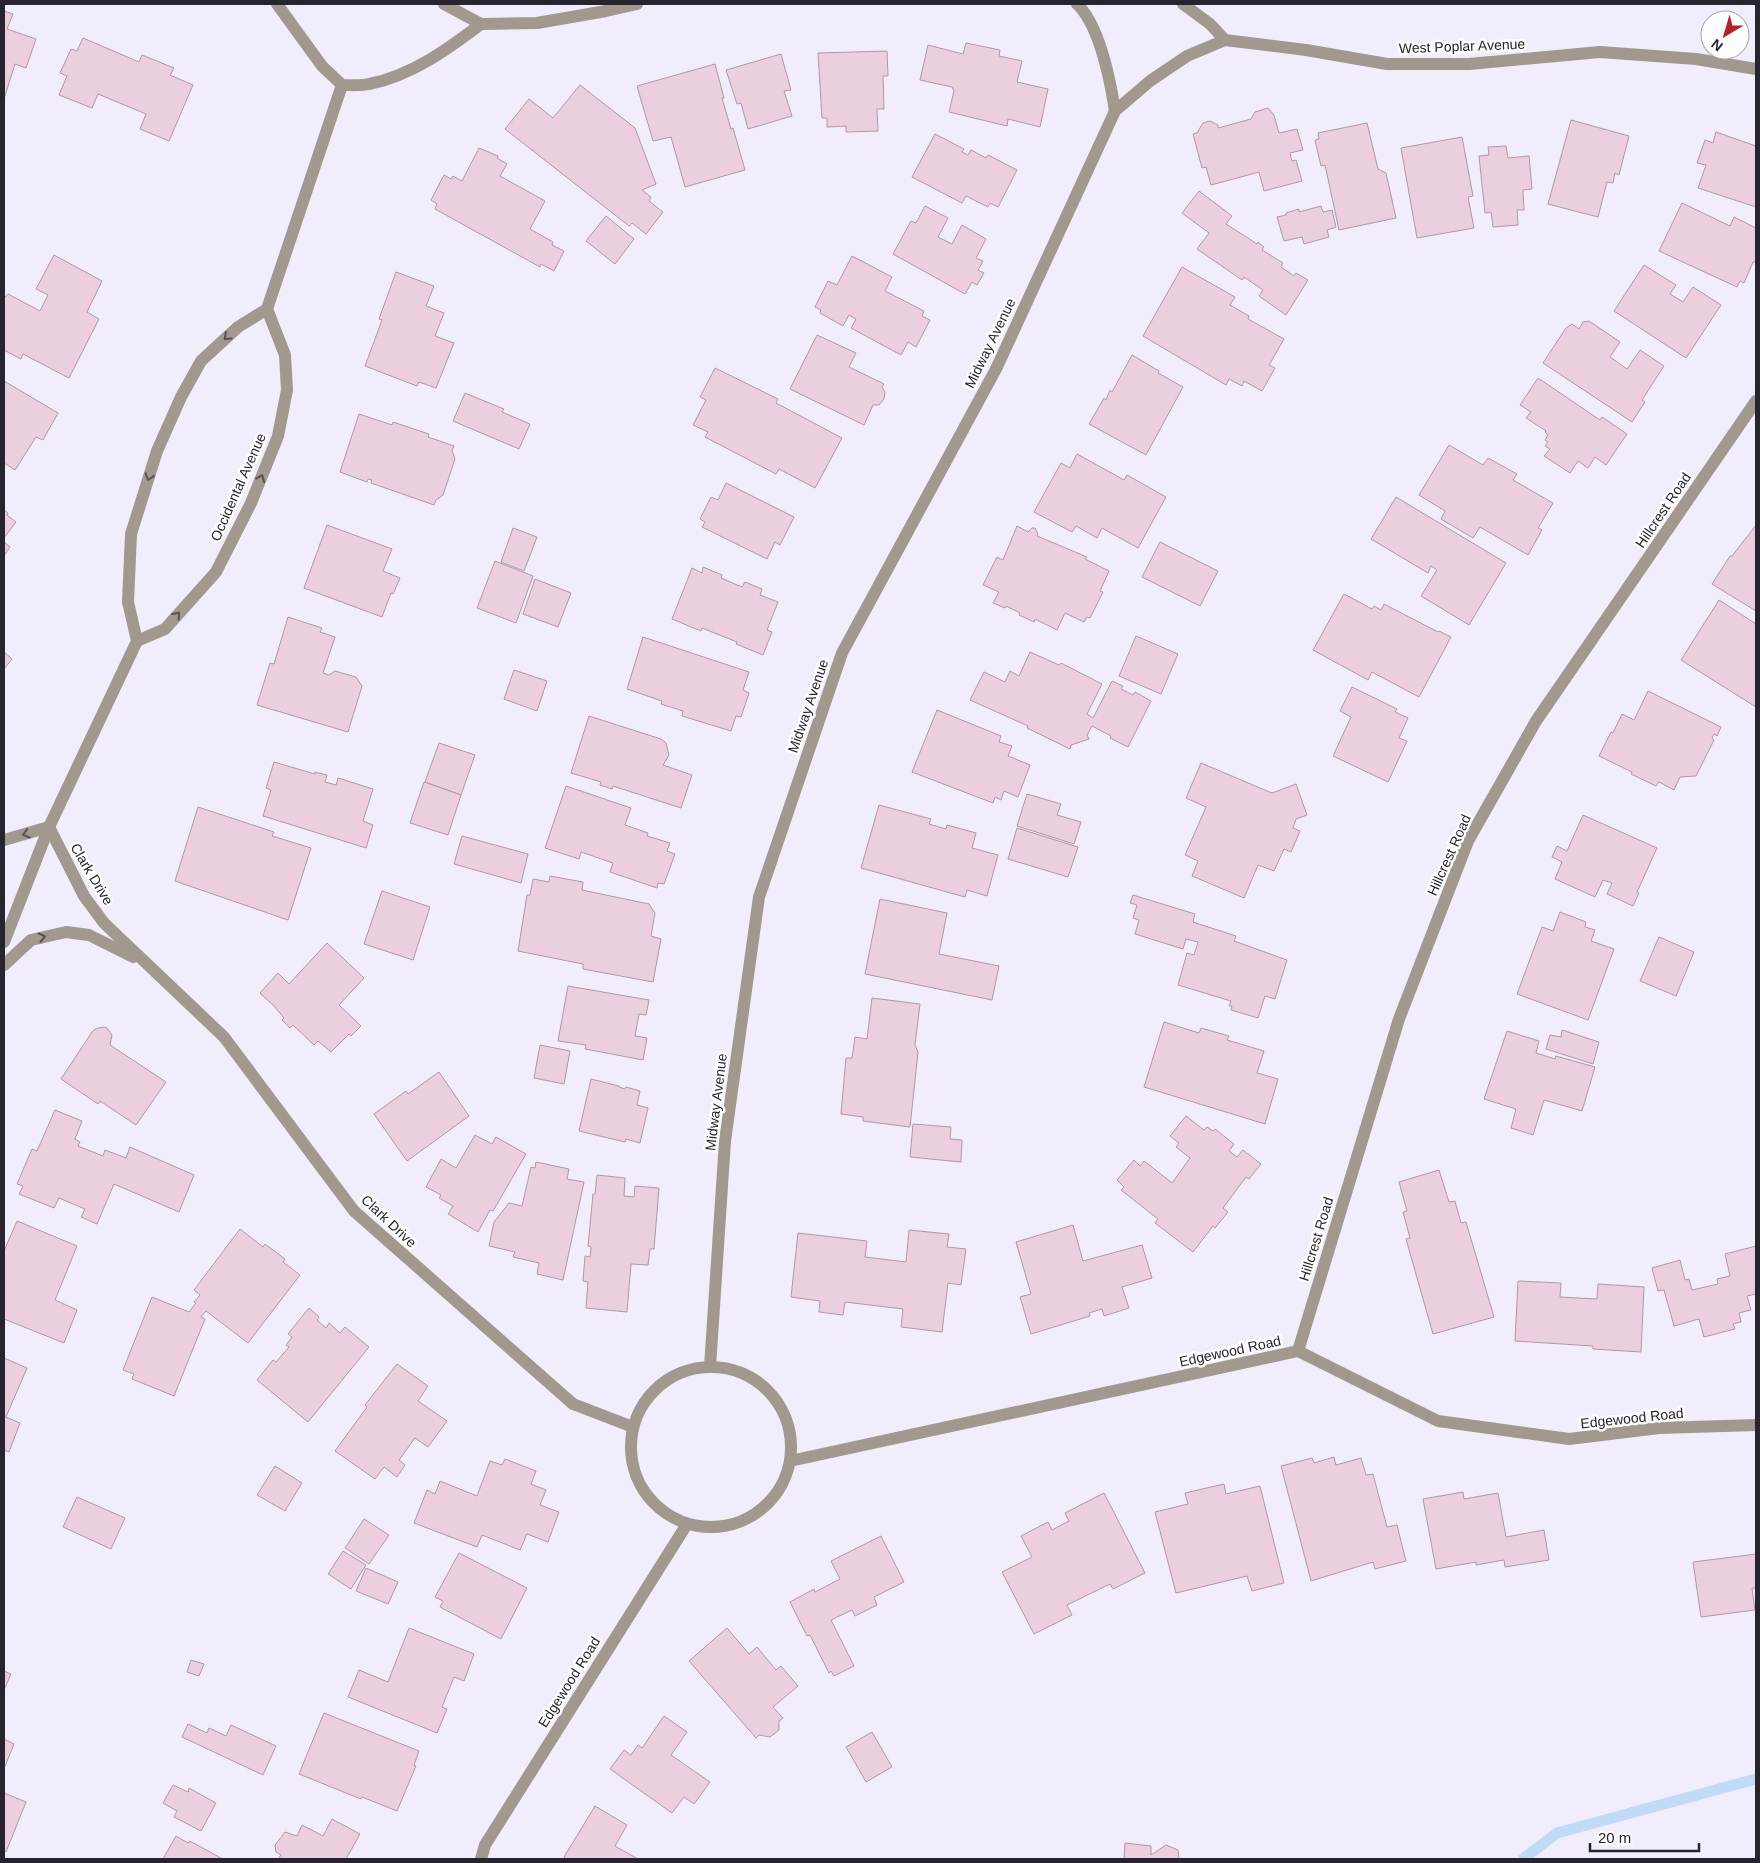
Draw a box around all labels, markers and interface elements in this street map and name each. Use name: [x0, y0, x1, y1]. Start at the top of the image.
north arrow: [1700, 10, 1750, 60]
street label: West Poplar Avenue: [1399, 36, 1526, 56]
text: N: [1708, 36, 1726, 55]
street label: Midway Avenue: [961, 295, 1019, 390]
one-way arrow: [224, 331, 233, 340]
street label: Occidental Avenue: [207, 430, 269, 543]
street label: Hillcrest Road: [1632, 469, 1694, 551]
one-way arrow: [144, 472, 154, 480]
one-way arrow: [255, 474, 265, 483]
one-way arrow: [171, 612, 180, 621]
street label: Midway Avenue: [785, 657, 832, 755]
street label: Hillcrest Road: [1424, 812, 1474, 898]
one-way arrow: [23, 828, 31, 838]
street label: Clark Drive: [67, 840, 117, 908]
one-way arrow: [38, 932, 47, 943]
street label: Midway Avenue: [702, 1052, 730, 1152]
street label: Clark Drive: [358, 1192, 420, 1251]
street label: Hillcrest Road: [1296, 1195, 1336, 1283]
street label: Edgewood Road: [1178, 1332, 1282, 1370]
street label: Edgewood Road: [1580, 1405, 1684, 1431]
street label: Edgewood Road: [535, 1634, 603, 1730]
scale bar: [1590, 1820, 1699, 1852]
text: 20 m: [1598, 1829, 1631, 1846]

